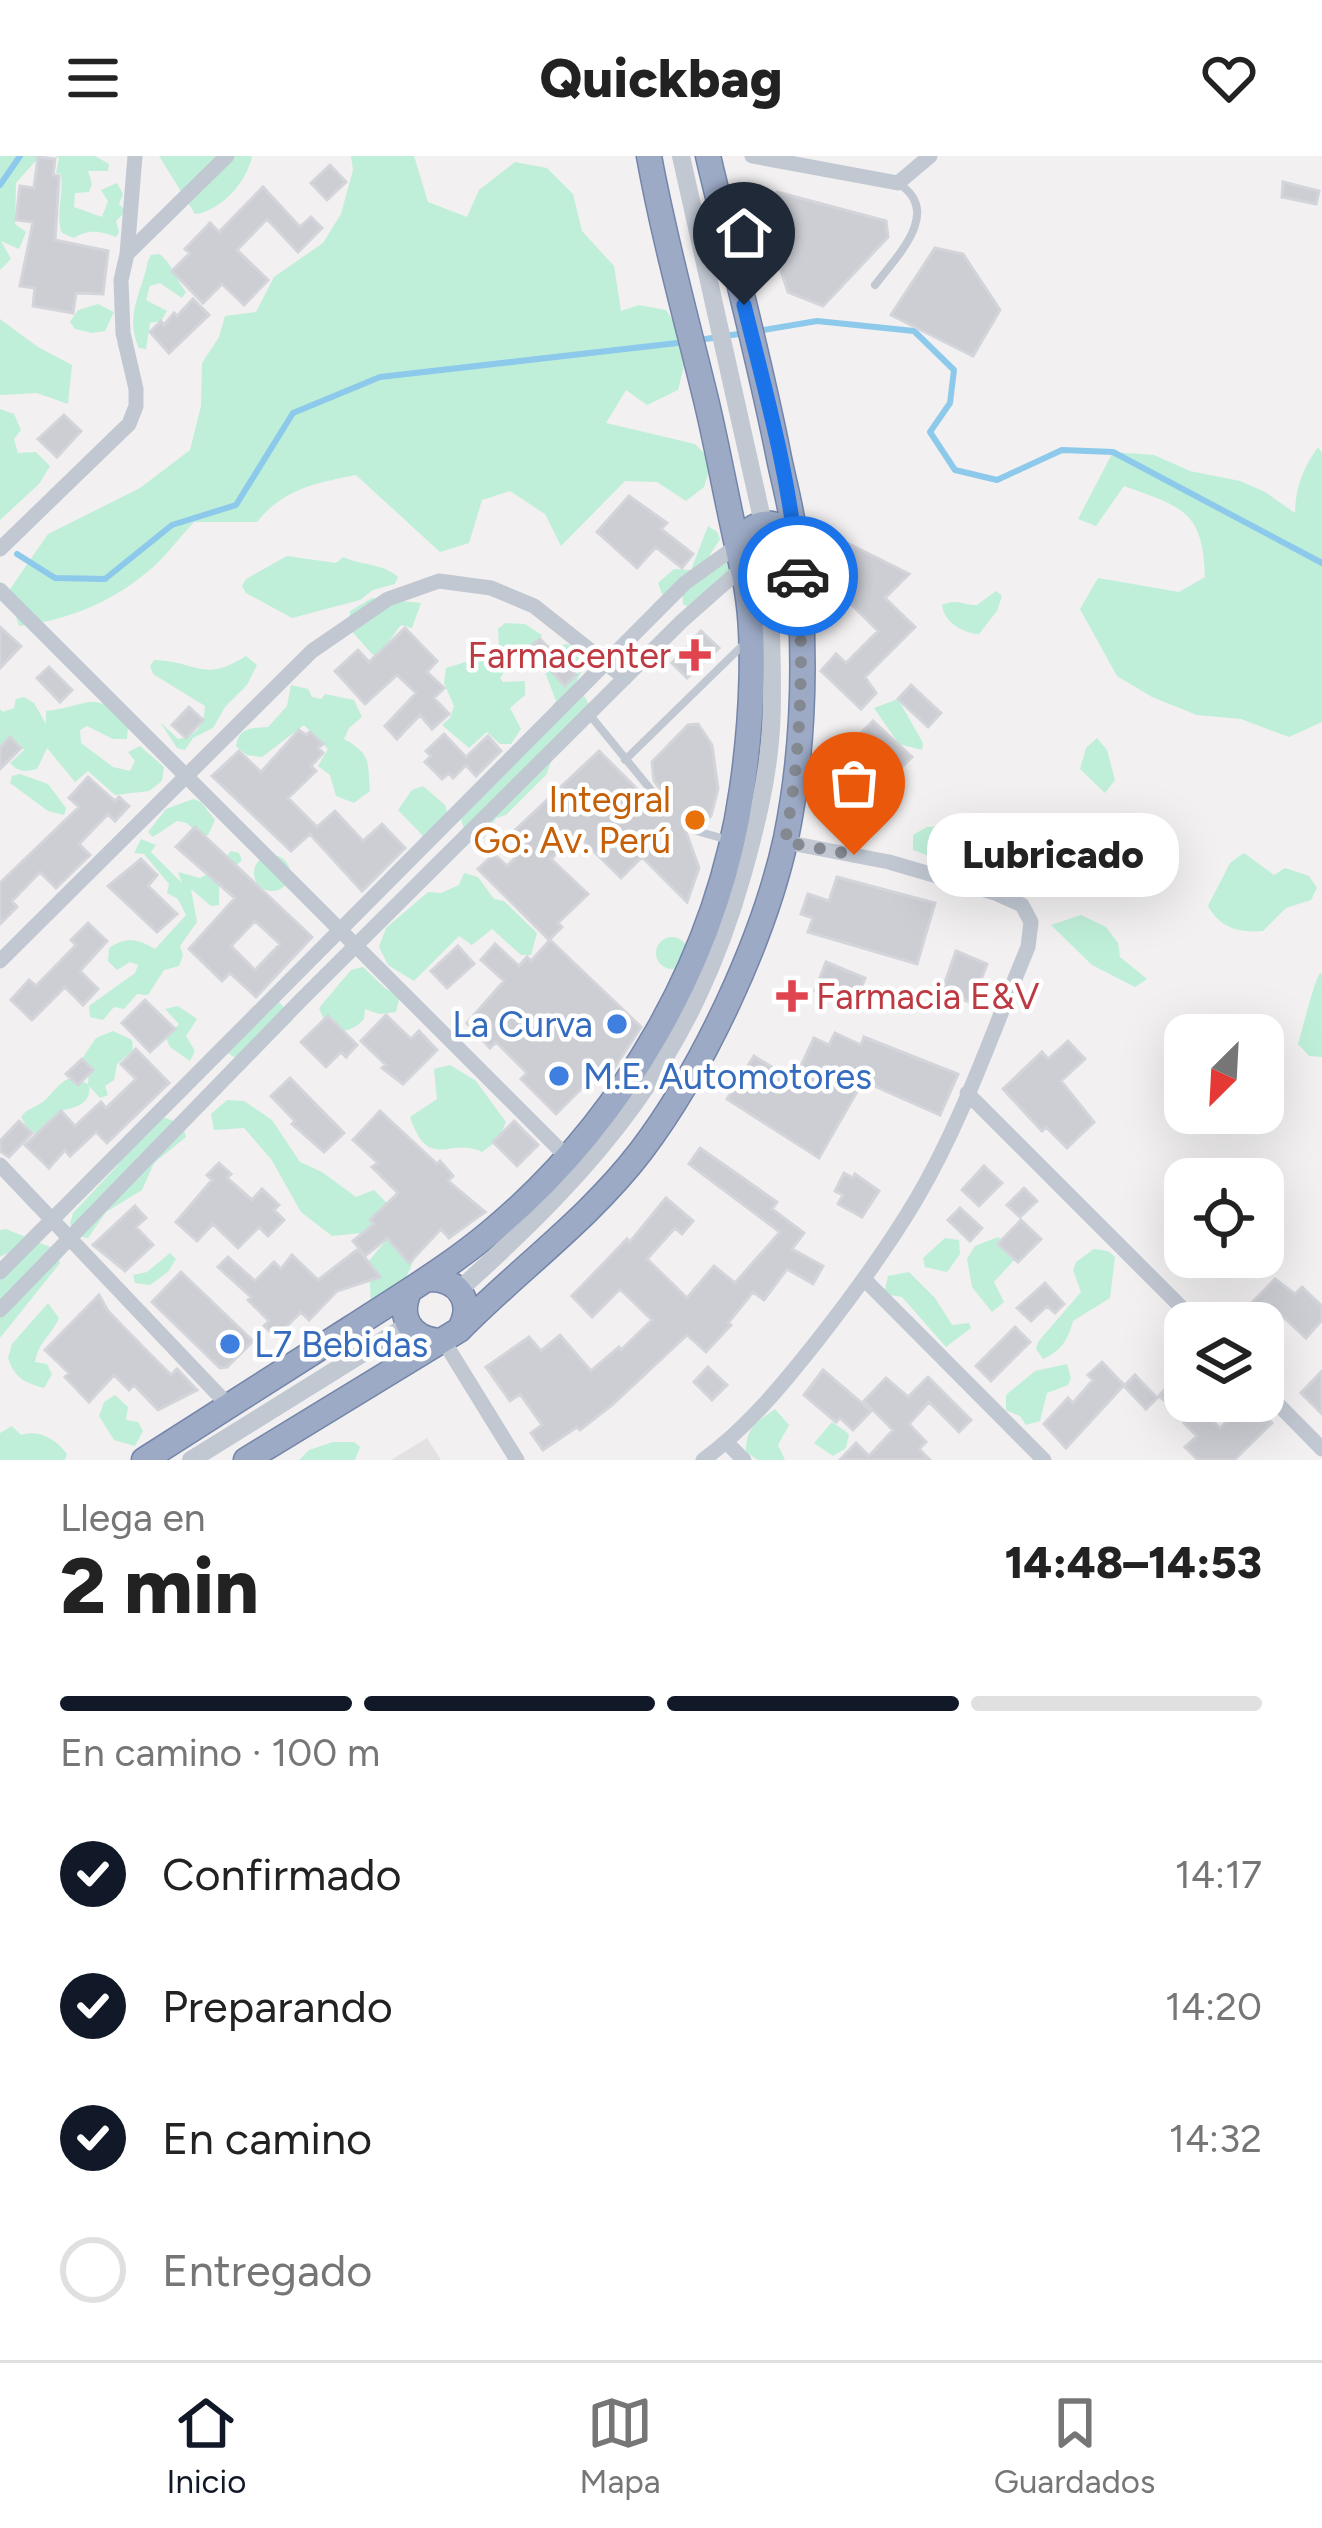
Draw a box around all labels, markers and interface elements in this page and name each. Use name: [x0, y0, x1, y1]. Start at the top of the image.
icon: menu: [60, 45, 126, 111]
icon: heart: [1196, 45, 1262, 111]
text: Quickbag: [540, 46, 783, 111]
pin: [693, 182, 795, 305]
icon: home: [711, 200, 777, 266]
courier: [738, 516, 858, 636]
icon: car: [765, 543, 831, 609]
place label: Farmacenter: [468, 634, 671, 677]
marker: Farmacenter: [682, 642, 708, 668]
pin: [803, 732, 905, 855]
icon: bag: [821, 750, 887, 816]
place label: Integral Go: Av. Perú: [473, 778, 671, 862]
marker: Integral Go: Av. Perú: [682, 807, 708, 833]
callout: Lubricado: [926, 813, 1178, 897]
text: Lubricado: [962, 831, 1144, 878]
place label: Farmacia E&V: [816, 975, 1039, 1018]
marker: Farmacia E&V: [779, 983, 805, 1009]
place label: La Curva: [452, 1003, 593, 1046]
marker: La Curva: [604, 1011, 630, 1037]
north arrow: [1164, 1014, 1284, 1134]
map controls: [1164, 1014, 1284, 1422]
place label: M.E. Automotores: [583, 1055, 872, 1098]
marker: M.E. Automotores: [546, 1063, 572, 1089]
button: locate: [1164, 1158, 1284, 1278]
button: layers: [1164, 1302, 1284, 1422]
place label: L7 Bebidas: [254, 1323, 428, 1366]
marker: L7 Bebidas: [217, 1331, 243, 1357]
text: Llega en: [60, 1494, 206, 1541]
text: 14:48–14:53: [1004, 1535, 1262, 1589]
text: 2 min: [60, 1539, 259, 1633]
text: En camino · 100 m: [60, 1729, 380, 1776]
icon: check: [60, 1841, 126, 1907]
text: Confirmado: [162, 1847, 402, 1901]
text: 14:17: [1175, 1851, 1262, 1898]
icon: check: [60, 1973, 126, 2039]
text: Preparando: [162, 1979, 393, 2033]
text: 14:20: [1165, 1983, 1262, 2030]
icon: check: [60, 2105, 126, 2171]
text: En camino: [162, 2111, 372, 2165]
text: 14:32: [1169, 2115, 1262, 2162]
text: Entregado: [162, 2243, 372, 2297]
tab: Inicio: [167, 2390, 246, 2501]
tab: Mapa: [580, 2390, 661, 2501]
tab: Guardados: [994, 2390, 1155, 2501]

